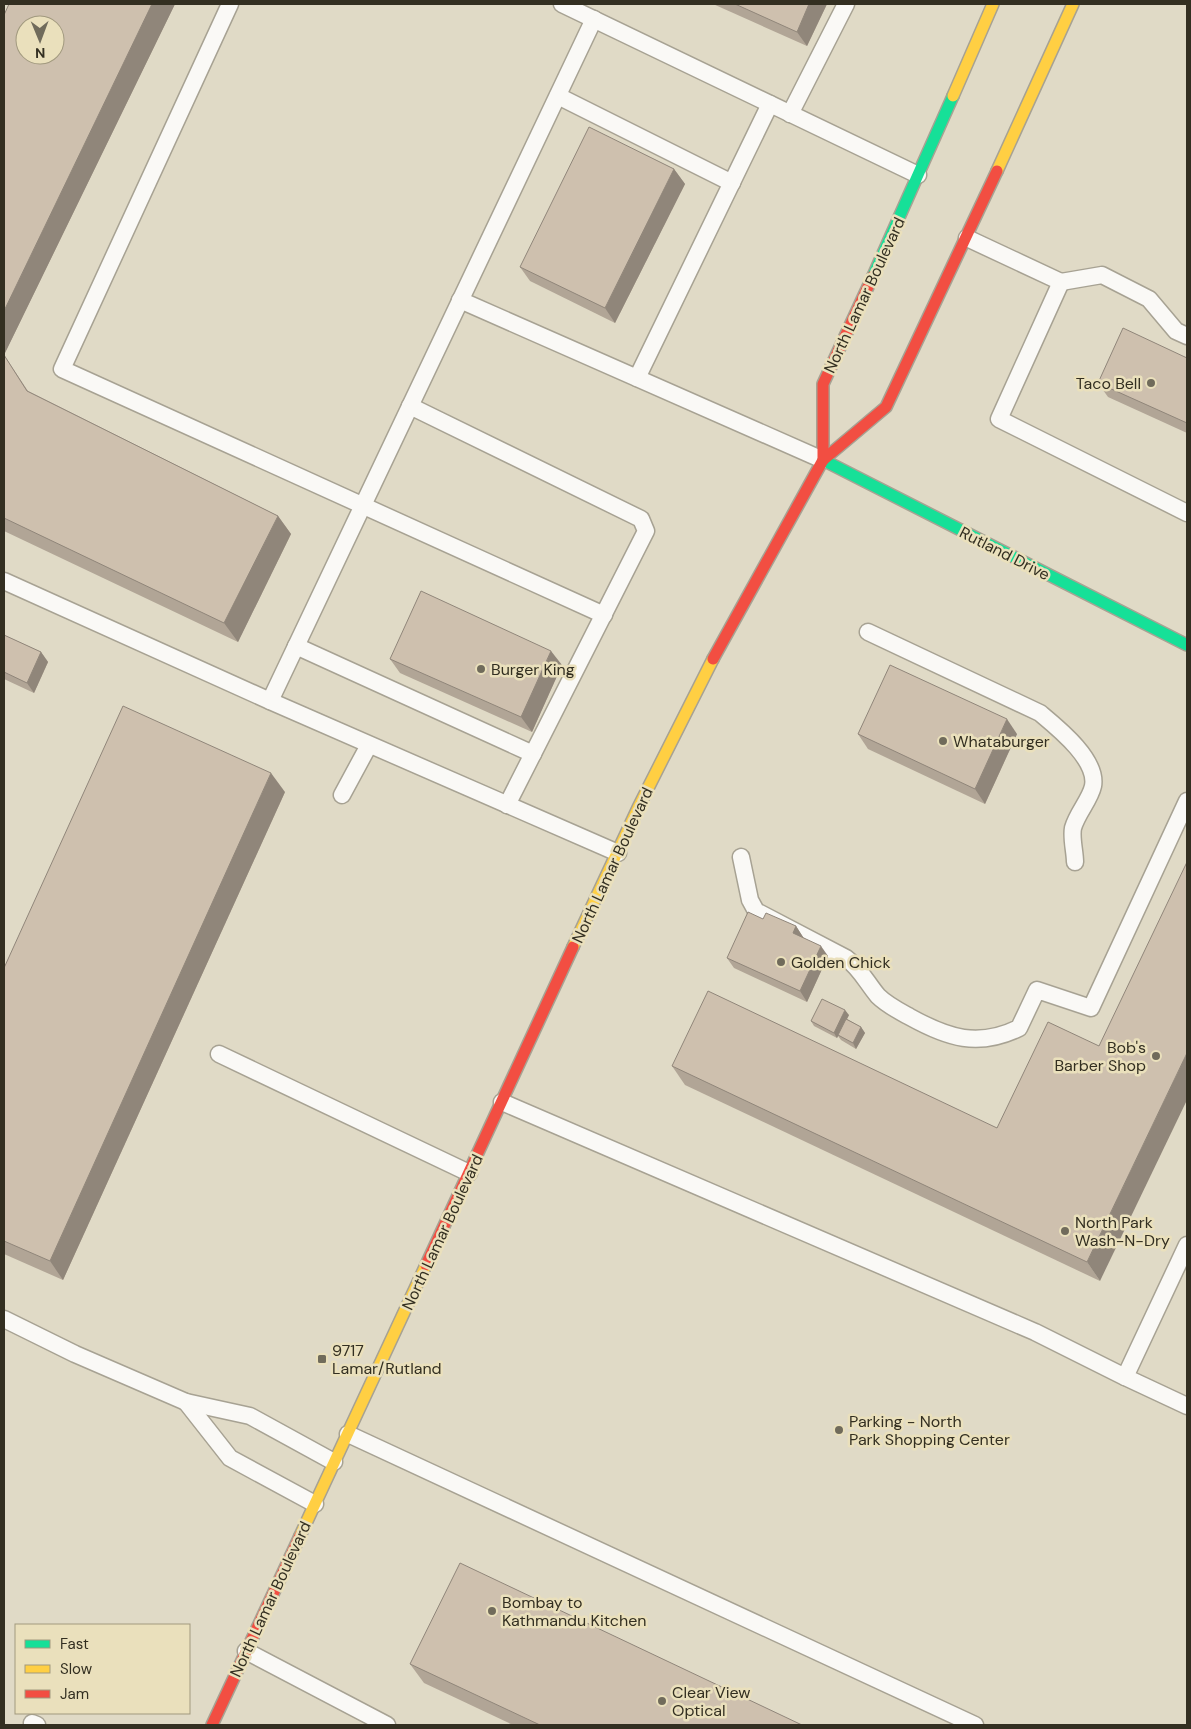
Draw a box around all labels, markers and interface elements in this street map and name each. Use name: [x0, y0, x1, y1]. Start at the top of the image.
north arrow: [15, 15, 65, 65]
text: N: [35, 44, 45, 62]
street label: North Lamar Boulevard: [819, 214, 910, 376]
place label: Taco Bell: [1076, 373, 1141, 394]
marker: Taco Bell: [1145, 377, 1157, 389]
street label: Rutland Drive: [956, 522, 1053, 585]
place label: Burger King: [491, 659, 575, 680]
marker: Burger King: [475, 663, 487, 675]
place label: Whataburger: [953, 731, 1050, 752]
marker: Whataburger: [937, 735, 949, 747]
street label: North Lamar Boulevard: [567, 784, 658, 946]
place label: Golden Chick: [791, 952, 890, 973]
marker: Golden Chick: [775, 956, 787, 968]
place label: Bob's Barber Shop: [1054, 1037, 1146, 1076]
marker: Bob's Barber Shop: [1150, 1050, 1162, 1062]
street label: North Lamar Boulevard: [397, 1151, 488, 1313]
place label: North Park Wash-N-Dry: [1075, 1212, 1170, 1251]
marker: North Park Wash-N-Dry: [1059, 1225, 1071, 1237]
place label: 9717 Lamar/Rutland: [332, 1340, 442, 1379]
marker: 9717 Lamar/Rutland: [316, 1353, 328, 1365]
place label: Parking - North Park Shopping Center: [849, 1411, 1010, 1450]
marker: Parking - North Park Shopping Center: [833, 1424, 845, 1436]
street label: North Lamar Boulevard: [225, 1518, 316, 1680]
place label: Bombay to Kathmandu Kitchen: [502, 1592, 646, 1631]
marker: Bombay to Kathmandu Kitchen: [486, 1605, 498, 1617]
legend: [15, 1624, 190, 1714]
text: Fast: [60, 1634, 89, 1654]
text: Slow: [60, 1659, 93, 1679]
place label: Clear View Optical: [672, 1682, 751, 1721]
text: Jam: [60, 1684, 89, 1704]
marker: Clear View Optical: [656, 1695, 668, 1707]

